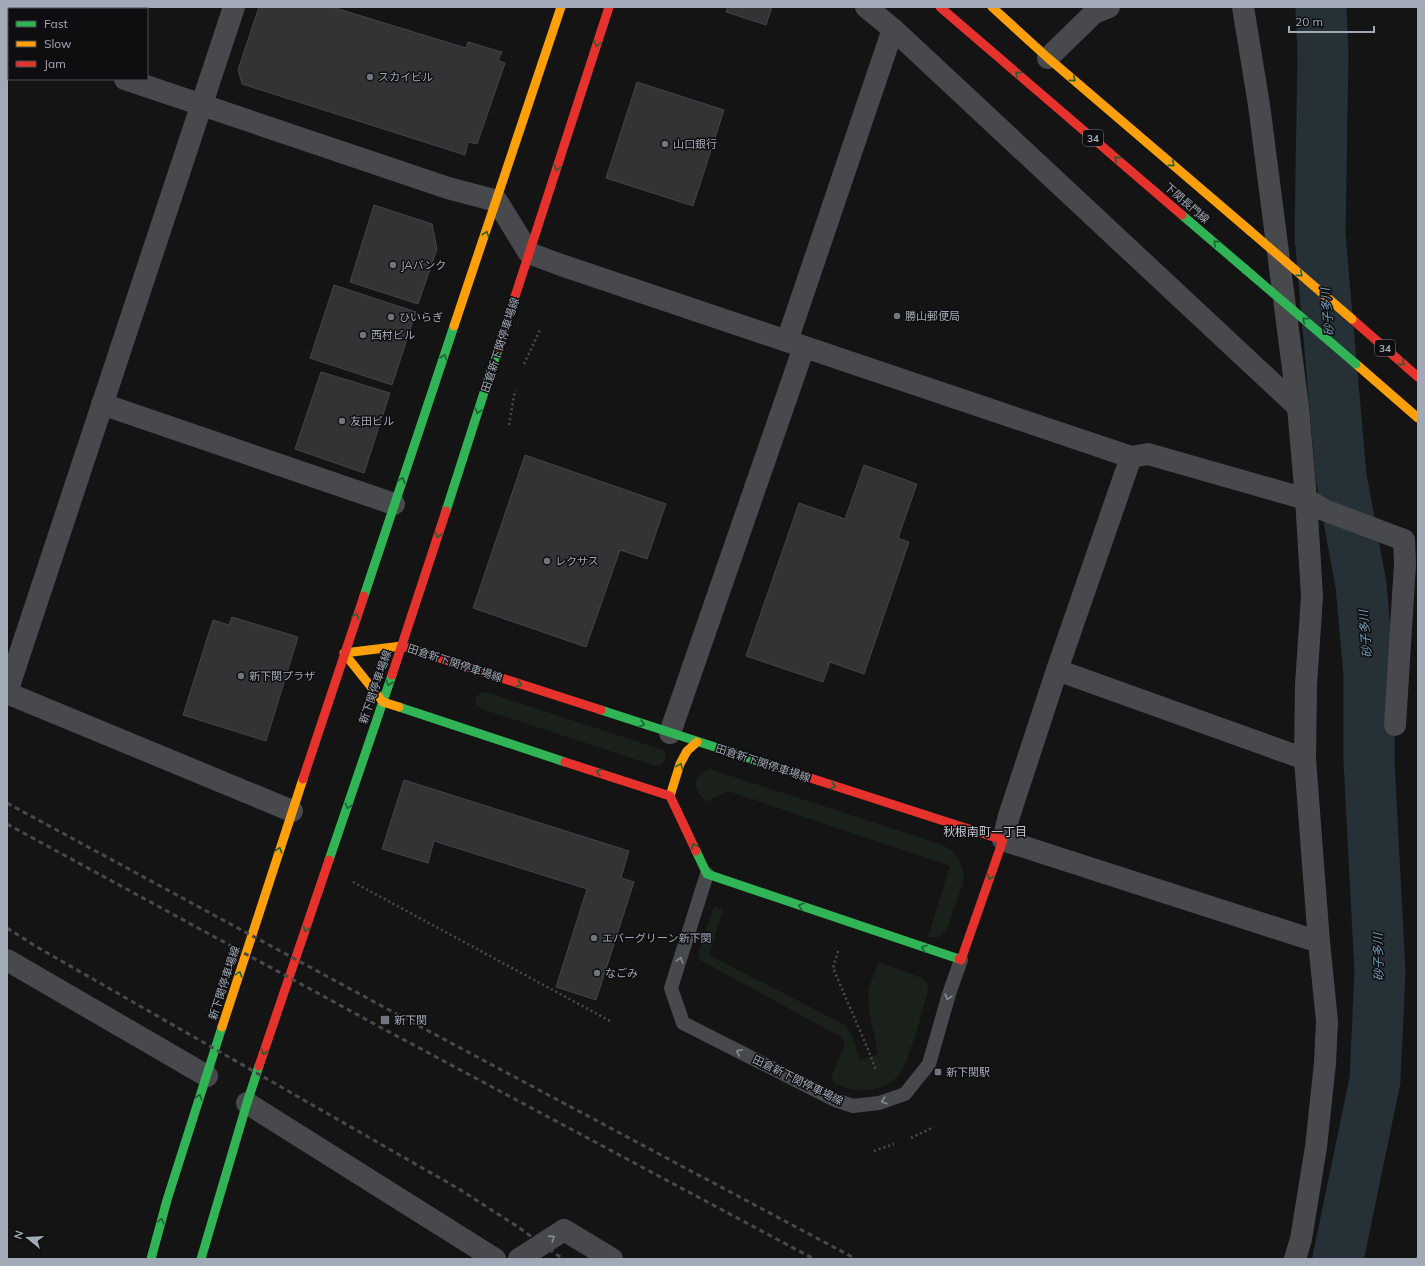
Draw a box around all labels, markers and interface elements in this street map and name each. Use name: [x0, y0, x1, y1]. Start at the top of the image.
legend: [8, 8, 148, 80]
scale bar: [1289, 8, 1374, 34]
text: 20 m: [1295, 14, 1323, 29]
text: Fast: [44, 16, 68, 31]
text: Slow: [44, 36, 72, 51]
one-way arrow: [593, 40, 602, 47]
text: Jam: [44, 56, 66, 71]
place label: スカイビル: [378, 70, 433, 84]
one-way arrow: [1016, 71, 1023, 78]
marker: スカイビル: [365, 72, 375, 82]
one-way arrow: [1069, 75, 1076, 82]
road number: 34: [1083, 130, 1103, 146]
place label: 山口銀行: [673, 137, 717, 151]
marker: 山口銀行: [660, 139, 670, 149]
one-way arrow: [1114, 156, 1122, 163]
one-way arrow: [1167, 159, 1175, 166]
one-way arrow: [553, 164, 562, 171]
street label: 下関長門線: [1162, 180, 1212, 226]
one-way arrow: [481, 230, 489, 237]
one-way arrow: [1213, 241, 1220, 248]
place label: JAバンク: [401, 258, 446, 272]
marker: JAバンク: [388, 260, 398, 270]
one-way arrow: [1295, 269, 1303, 276]
water label: 砂子多川: [1317, 285, 1337, 337]
street label: 田倉新下関停車場線: [478, 296, 522, 394]
place label: 勝山郵便局: [905, 309, 960, 323]
place label: ひいらぎ: [399, 310, 443, 324]
marker: 勝山郵便局: [892, 311, 902, 321]
marker: ひいらぎ: [386, 312, 396, 322]
one-way arrow: [1302, 318, 1310, 325]
place label: 西村ビル: [371, 328, 415, 342]
marker: 西村ビル: [358, 330, 368, 340]
road number: 34: [1375, 340, 1395, 356]
one-way arrow: [439, 353, 448, 360]
one-way arrow: [1398, 359, 1405, 366]
one-way arrow: [474, 408, 483, 415]
place label: 友田ビル: [350, 414, 394, 428]
marker: 友田ビル: [337, 416, 347, 426]
one-way arrow: [397, 476, 406, 483]
one-way arrow: [434, 531, 443, 538]
place label: レクサス: [555, 554, 599, 568]
marker: レクサス: [542, 556, 552, 566]
water label: 砂子多川: [1355, 607, 1375, 659]
one-way arrow: [352, 613, 360, 620]
street label: 田倉新下関停車場線: [406, 641, 504, 685]
street label: 新下関停車場線: [356, 648, 394, 726]
place label: 新下関プラザ: [249, 669, 315, 683]
marker: 新下関プラザ: [236, 671, 246, 681]
one-way arrow: [385, 679, 394, 686]
one-way arrow: [515, 679, 522, 688]
one-way arrow: [639, 719, 646, 728]
street label: 田倉新下関停車場線: [714, 741, 812, 785]
one-way arrow: [675, 763, 683, 770]
one-way arrow: [596, 769, 603, 777]
one-way arrow: [829, 781, 836, 789]
one-way arrow: [344, 802, 352, 809]
district label: 秋根南町一丁目: [943, 824, 1027, 839]
one-way arrow: [691, 842, 699, 850]
one-way arrow: [274, 846, 283, 853]
one-way arrow: [986, 873, 994, 880]
one-way arrow: [797, 902, 804, 911]
one-way arrow: [302, 926, 311, 933]
place label: エバーグリーン新下関: [602, 931, 711, 945]
water label: 砂子多川: [1370, 931, 1386, 981]
marker: エバーグリーン新下関: [589, 933, 599, 943]
street label: 新下関停車場線: [205, 944, 243, 1022]
one-way arrow: [920, 944, 927, 952]
one-way arrow: [675, 956, 684, 963]
place label: なごみ: [605, 966, 638, 980]
marker: なごみ: [592, 968, 602, 978]
one-way arrow: [235, 970, 243, 977]
one-way arrow: [944, 994, 953, 1001]
place label: 新下関: [394, 1013, 427, 1027]
marker: 新下関: [379, 1014, 391, 1026]
one-way arrow: [261, 1049, 269, 1056]
one-way arrow: [736, 1049, 743, 1057]
street label: 田倉新下関停車場線: [750, 1052, 846, 1108]
place label: 新下関駅: [946, 1065, 990, 1079]
marker: 新下関駅: [933, 1067, 943, 1077]
one-way arrow: [194, 1094, 203, 1101]
one-way arrow: [881, 1096, 888, 1105]
north arrow: [8, 1218, 48, 1258]
one-way arrow: [156, 1218, 165, 1225]
text: N: [11, 1229, 26, 1241]
one-way arrow: [548, 1235, 555, 1242]

